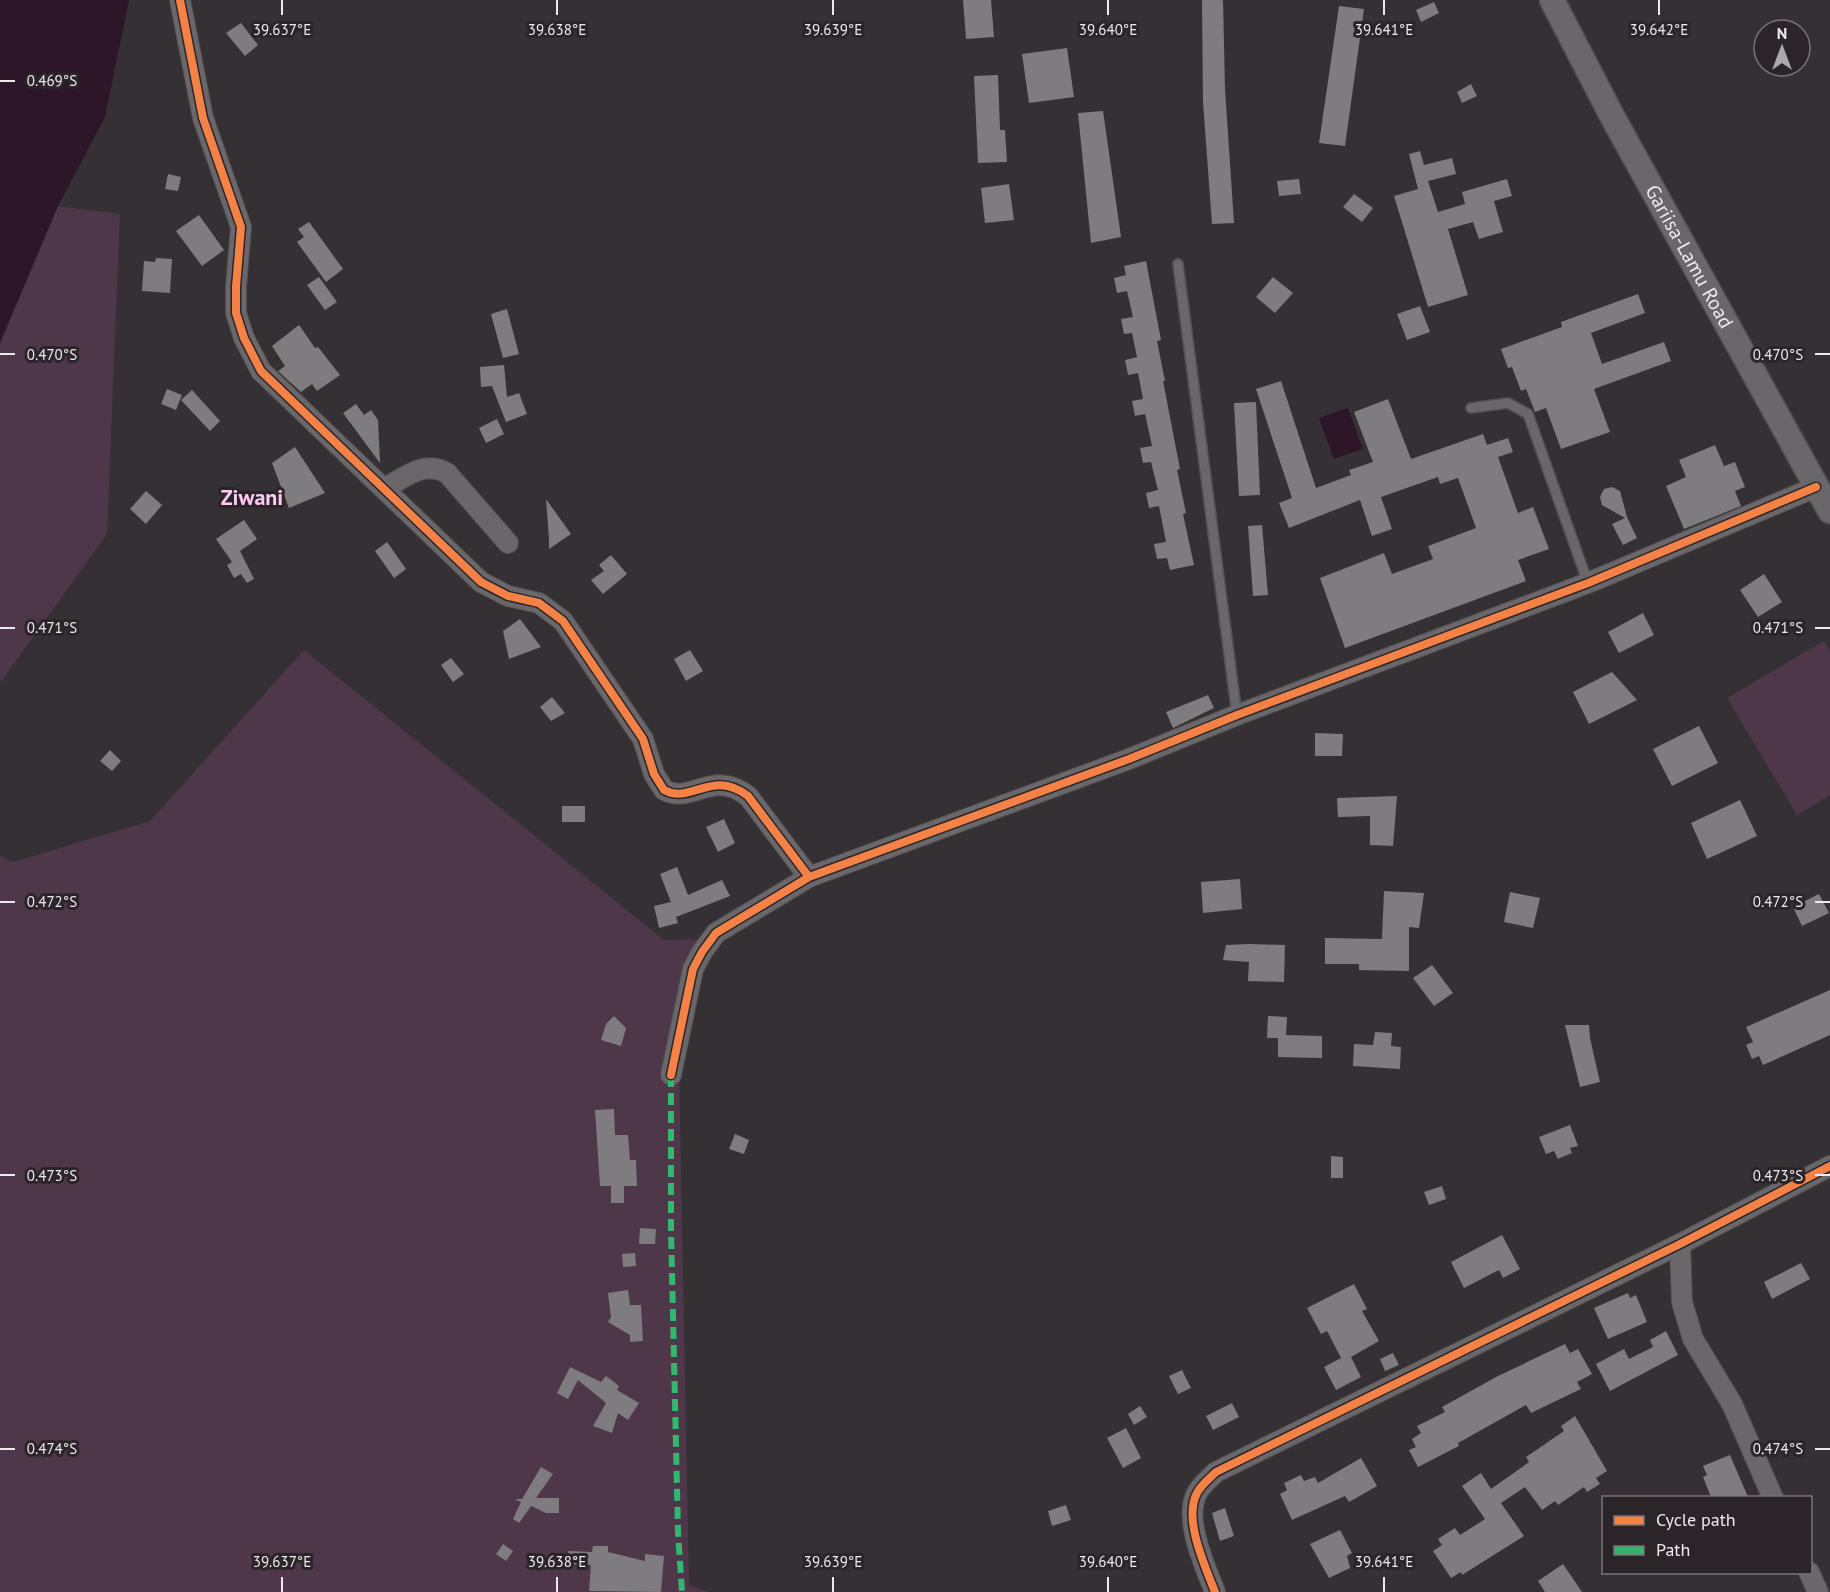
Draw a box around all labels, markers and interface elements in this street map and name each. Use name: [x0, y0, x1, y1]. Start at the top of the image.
north arrow: [1752, 18, 1812, 78]
text: 39.637°E: [253, 20, 311, 39]
text: 39.638°E: [528, 20, 586, 39]
text: 39.639°E: [804, 20, 862, 39]
text: 39.640°E: [1079, 20, 1137, 39]
text: 39.641°E: [1355, 20, 1413, 39]
text: 39.642°E: [1630, 20, 1688, 39]
text: N: [1777, 23, 1787, 43]
text: 0.469°S: [27, 71, 77, 90]
street label: Gariisa-Lamu Road: [1639, 180, 1740, 333]
text: 0.470°S: [27, 345, 77, 364]
text: 0.470°S: [1753, 345, 1803, 364]
district label: Ziwani: [221, 483, 283, 511]
text: 0.471°S: [27, 618, 77, 637]
text: 0.471°S: [1753, 618, 1803, 637]
text: 0.472°S: [27, 892, 77, 911]
text: 0.472°S: [1753, 892, 1803, 911]
text: 0.473°S: [27, 1166, 77, 1185]
text: 0.473°S: [1753, 1166, 1803, 1185]
text: 0.474°S: [27, 1439, 77, 1458]
text: 0.474°S: [1753, 1439, 1803, 1458]
legend: [1602, 1496, 1812, 1574]
text: Cycle path: [1656, 1508, 1736, 1531]
text: Path: [1656, 1538, 1690, 1561]
text: 39.637°E: [253, 1552, 311, 1571]
text: 39.638°E: [528, 1552, 586, 1571]
text: 39.639°E: [804, 1552, 862, 1571]
text: 39.640°E: [1079, 1552, 1137, 1571]
text: 39.641°E: [1355, 1552, 1413, 1571]

